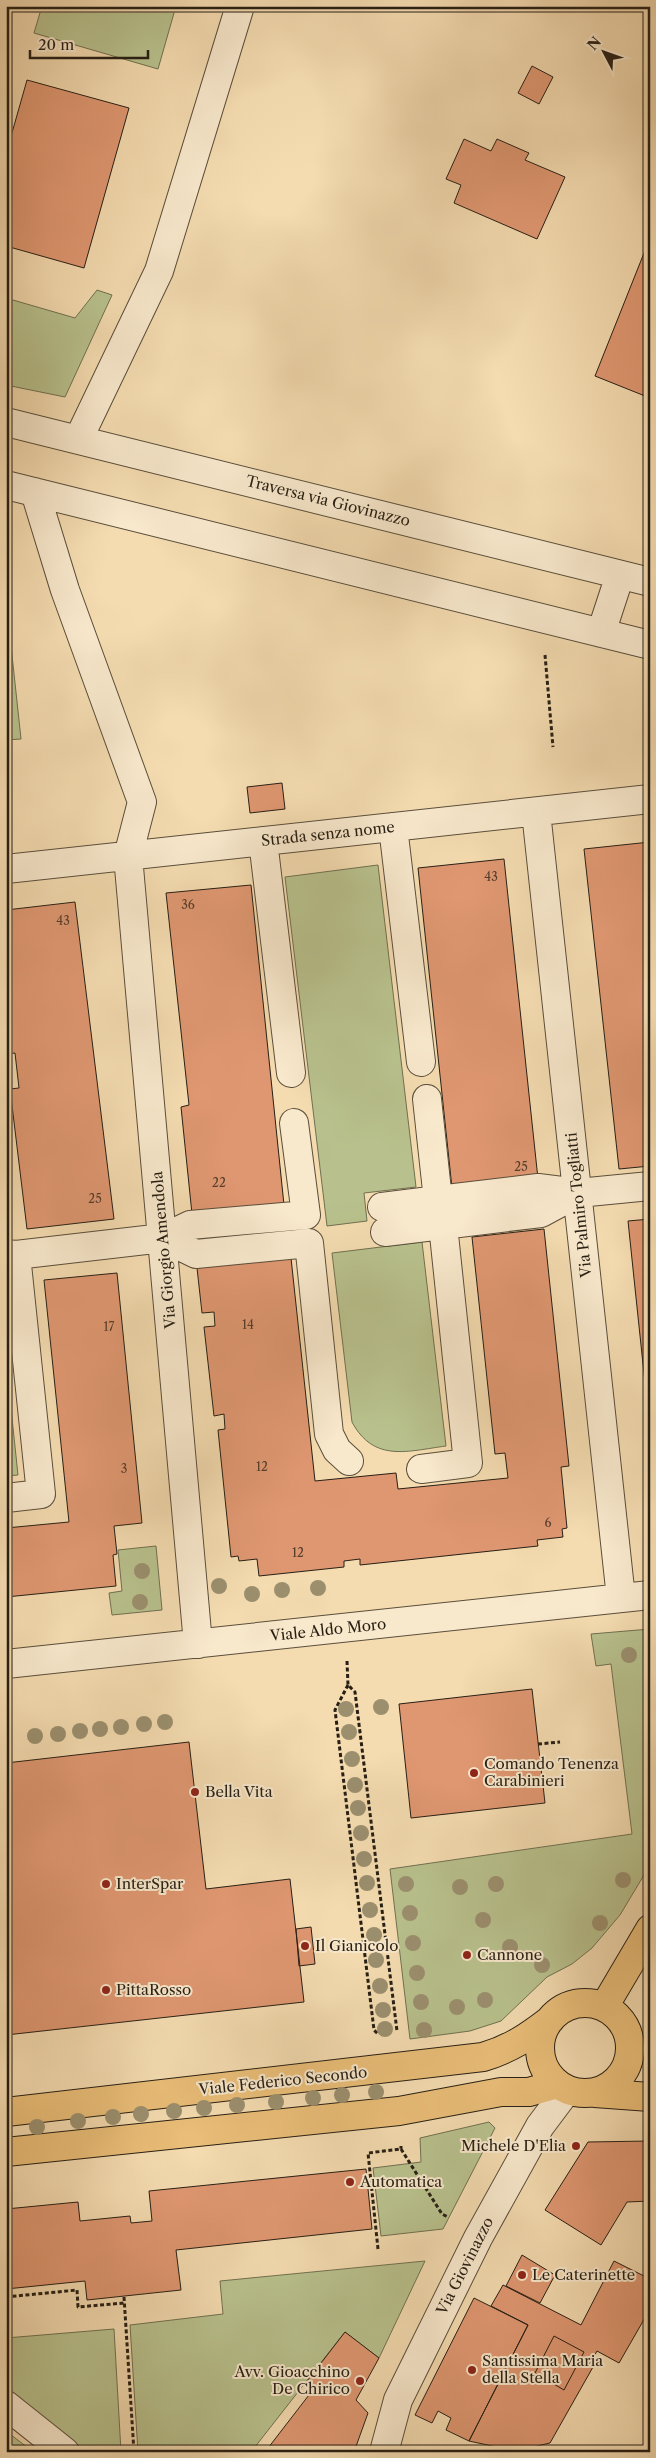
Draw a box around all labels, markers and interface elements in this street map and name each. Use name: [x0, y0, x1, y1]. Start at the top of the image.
scale bar: [30, 28, 148, 60]
north arrow: [578, 28, 628, 78]
text: N: [583, 33, 605, 54]
text: 20 m: [38, 35, 74, 54]
street label: Traversa via Giovinazzo: [244, 471, 412, 530]
street label: Strada senza nome: [260, 817, 396, 850]
house number: 43: [484, 869, 498, 884]
house number: 36: [181, 897, 195, 912]
house number: 43: [56, 913, 70, 928]
street label: Via Palmiro Togliatti: [561, 1131, 596, 1279]
house number: 25: [514, 1159, 528, 1174]
street label: Via Giorgio Amendola: [147, 1171, 180, 1330]
house number: 22: [212, 1175, 226, 1190]
house number: 25: [88, 1191, 102, 1206]
house number: 14: [242, 1317, 254, 1332]
house number: 17: [104, 1319, 115, 1334]
house number: 12: [256, 1459, 268, 1474]
house number: 3: [121, 1461, 127, 1476]
house number: 6: [544, 1515, 552, 1530]
house number: 12: [292, 1545, 304, 1560]
street label: Viale Aldo Moro: [268, 1614, 387, 1645]
place label: Comando Tenenza Carabinieri: [484, 1754, 619, 1790]
marker: Comando Tenenza Carabinieri: [468, 1767, 480, 1779]
place label: Bella Vita: [205, 1782, 273, 1801]
marker: Bella Vita: [189, 1786, 201, 1798]
place label: InterSpar: [116, 1874, 184, 1893]
marker: InterSpar: [100, 1878, 112, 1890]
place label: Il Gianicolo: [315, 1936, 398, 1955]
marker: Il Gianicolo: [299, 1940, 311, 1952]
place label: Cannone: [477, 1945, 542, 1964]
marker: Cannone: [461, 1949, 473, 1961]
place label: PittaRosso: [116, 1980, 191, 1999]
marker: PittaRosso: [100, 1984, 112, 1996]
street label: Viale Federico Secondo: [197, 2062, 368, 2099]
place label: Michele D'Elia: [461, 2136, 566, 2155]
marker: Michele D'Elia: [570, 2140, 582, 2152]
place label: Automatica: [359, 2172, 442, 2191]
marker: Automatica: [344, 2176, 356, 2188]
street label: Via Giovinazzo: [431, 2214, 497, 2319]
place label: Le Caterinette: [532, 2265, 635, 2284]
marker: Le Caterinette: [516, 2269, 528, 2281]
place label: Santissima Maria della Stella: [482, 2351, 603, 2387]
place label: Avv. Gioacchino De Chirico: [233, 2362, 350, 2398]
marker: Santissima Maria della Stella: [466, 2364, 478, 2376]
marker: Avv. Gioacchino De Chirico: [354, 2375, 366, 2387]

